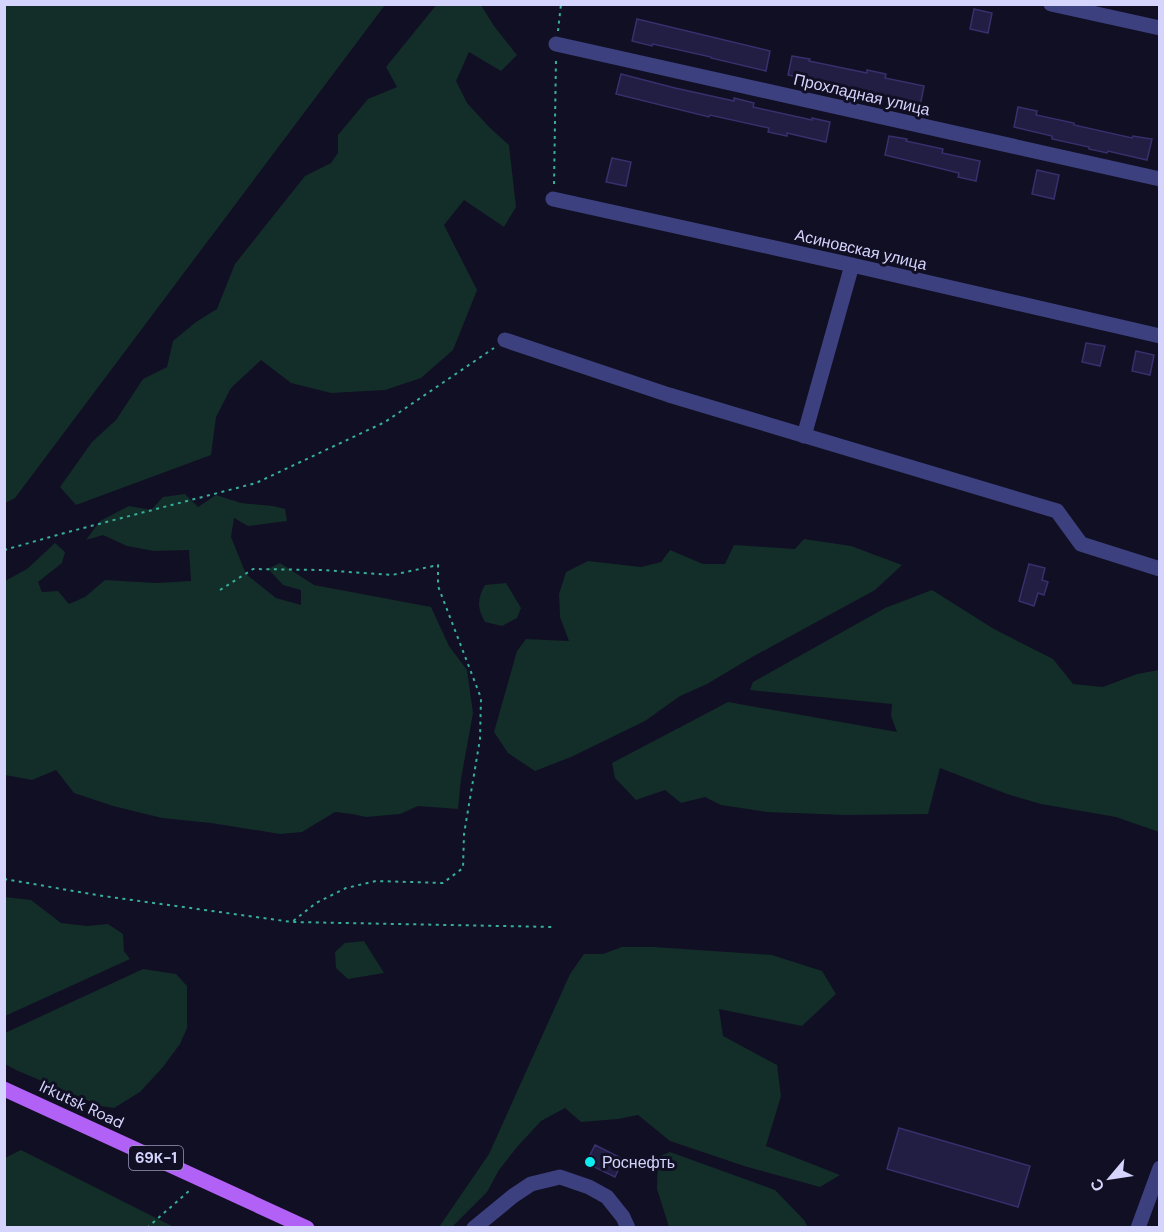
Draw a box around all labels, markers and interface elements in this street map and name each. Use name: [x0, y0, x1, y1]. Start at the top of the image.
street label: Прохладная улица: [792, 69, 932, 120]
street label: Асиновская улица: [793, 224, 929, 275]
street label: Irkutsk Road: [36, 1076, 127, 1133]
road number: 69К-1: [129, 1146, 183, 1170]
north arrow: [1080, 1148, 1140, 1208]
place label: Роснефть: [602, 1152, 675, 1173]
marker: Роснефть: [583, 1155, 597, 1169]
text: С: [1085, 1175, 1109, 1195]

